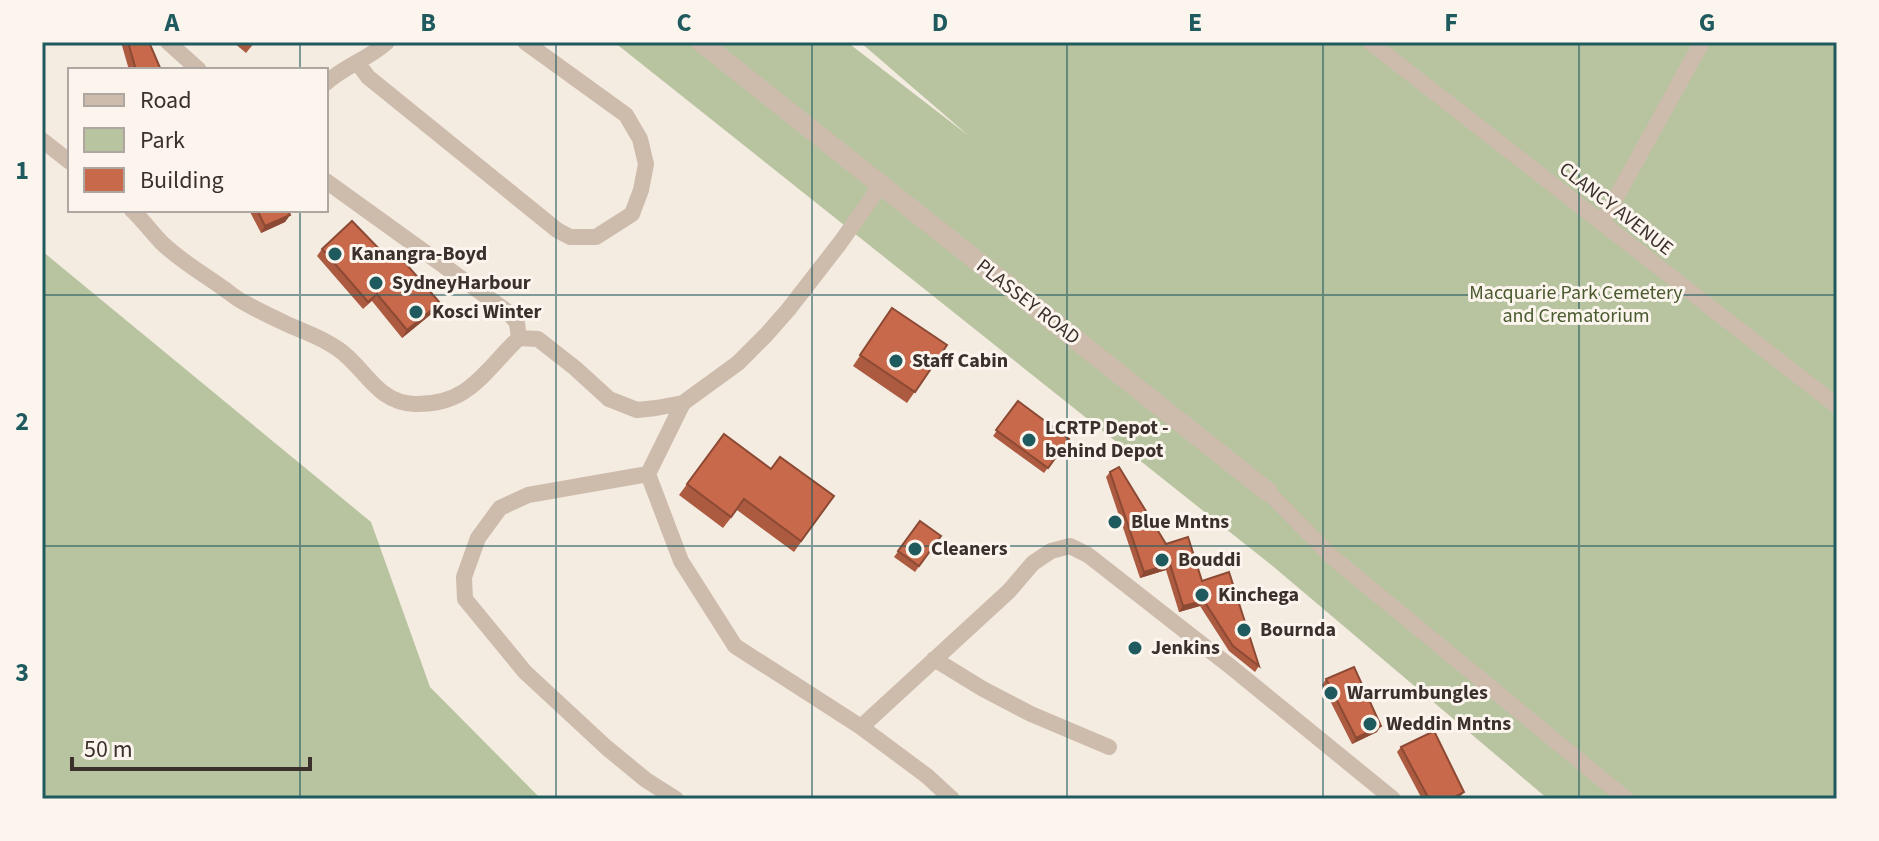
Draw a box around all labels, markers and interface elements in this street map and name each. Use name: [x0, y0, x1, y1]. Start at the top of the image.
text: A: [164, 4, 181, 41]
text: B: [420, 4, 436, 41]
text: C: [676, 4, 692, 41]
text: D: [932, 4, 948, 41]
text: E: [1188, 4, 1202, 41]
text: F: [1444, 4, 1458, 41]
text: G: [1699, 4, 1715, 41]
legend: [68, 68, 328, 212]
text: Road: [140, 83, 192, 118]
text: Park: [140, 123, 185, 158]
text: 1: [15, 152, 29, 189]
street label: CLANCY AVENUE: [1553, 156, 1679, 262]
text: Building: [140, 163, 224, 198]
place label: Kanangra-Boyd: [351, 240, 487, 268]
marker: Kanangra-Boyd: [326, 245, 344, 263]
street label: PLASSEY ROAD: [970, 253, 1086, 351]
place label: SydneyHarbour: [392, 269, 531, 297]
marker: SydneyHarbour: [367, 274, 385, 292]
park label: Macquarie Park Cemetery and Crematorium: [1469, 279, 1683, 330]
place label: Kosci Winter: [432, 298, 542, 326]
marker: Kosci Winter: [407, 303, 425, 321]
place label: Staff Cabin: [912, 347, 1008, 375]
marker: Staff Cabin: [887, 352, 905, 370]
text: 2: [15, 403, 29, 440]
place label: LCRTP Depot - behind Depot: [1045, 414, 1169, 465]
marker: LCRTP Depot - behind Depot: [1020, 431, 1038, 449]
place label: Blue Mntns: [1131, 508, 1229, 536]
marker: Blue Mntns: [1106, 513, 1124, 531]
place label: Cleaners: [931, 535, 1008, 563]
marker: Cleaners: [906, 540, 924, 558]
place label: Bouddi: [1178, 546, 1241, 574]
marker: Bouddi: [1153, 551, 1171, 569]
place label: Kinchega: [1218, 581, 1299, 609]
marker: Kinchega: [1193, 586, 1211, 604]
place label: Bournda: [1260, 616, 1336, 644]
marker: Bournda: [1235, 621, 1253, 639]
place label: Jenkins: [1151, 634, 1220, 662]
marker: Jenkins: [1126, 639, 1144, 657]
text: 3: [15, 654, 29, 691]
place label: Warrumbungles: [1347, 679, 1488, 707]
marker: Warrumbungles: [1322, 684, 1340, 702]
place label: Weddin Mntns: [1386, 710, 1511, 738]
marker: Weddin Mntns: [1361, 715, 1379, 733]
scale bar: [72, 721, 310, 771]
text: 50 m: [84, 732, 133, 767]

